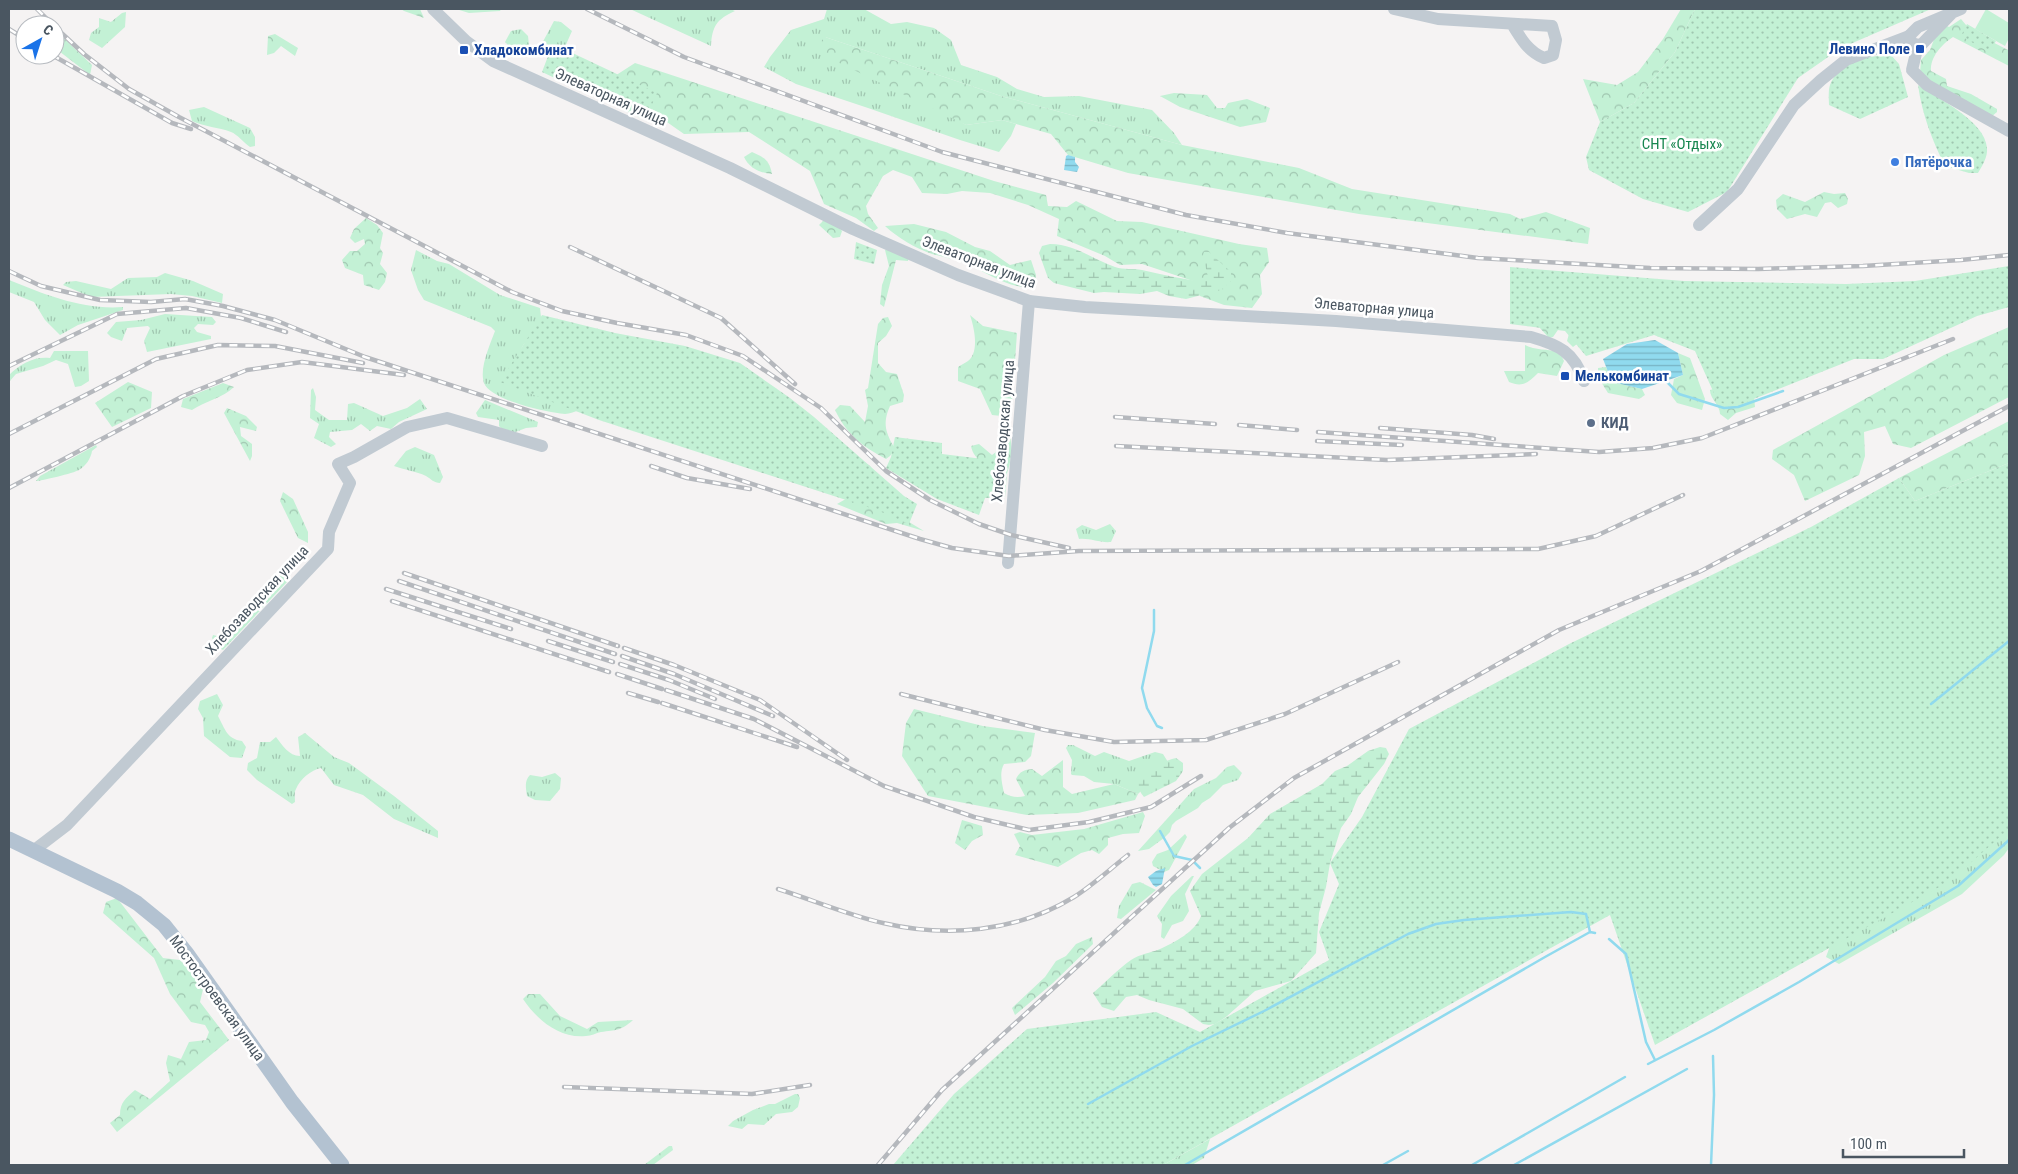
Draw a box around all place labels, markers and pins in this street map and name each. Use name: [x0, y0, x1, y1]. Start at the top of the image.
place label: Левино Поле: [1829, 40, 1910, 58]
place label: Хладокомбинат: [474, 41, 574, 59]
marker: Левино Поле: [1914, 43, 1926, 55]
marker: Хладокомбинат: [458, 44, 470, 56]
place label: Пятёрочка: [1905, 153, 1972, 171]
marker: Пятёрочка: [1889, 156, 1901, 168]
place label: Мелькомбинат: [1575, 367, 1669, 385]
marker: Мелькомбинат: [1559, 370, 1571, 382]
place label: КИД: [1601, 414, 1629, 432]
marker: КИД: [1585, 417, 1597, 429]

